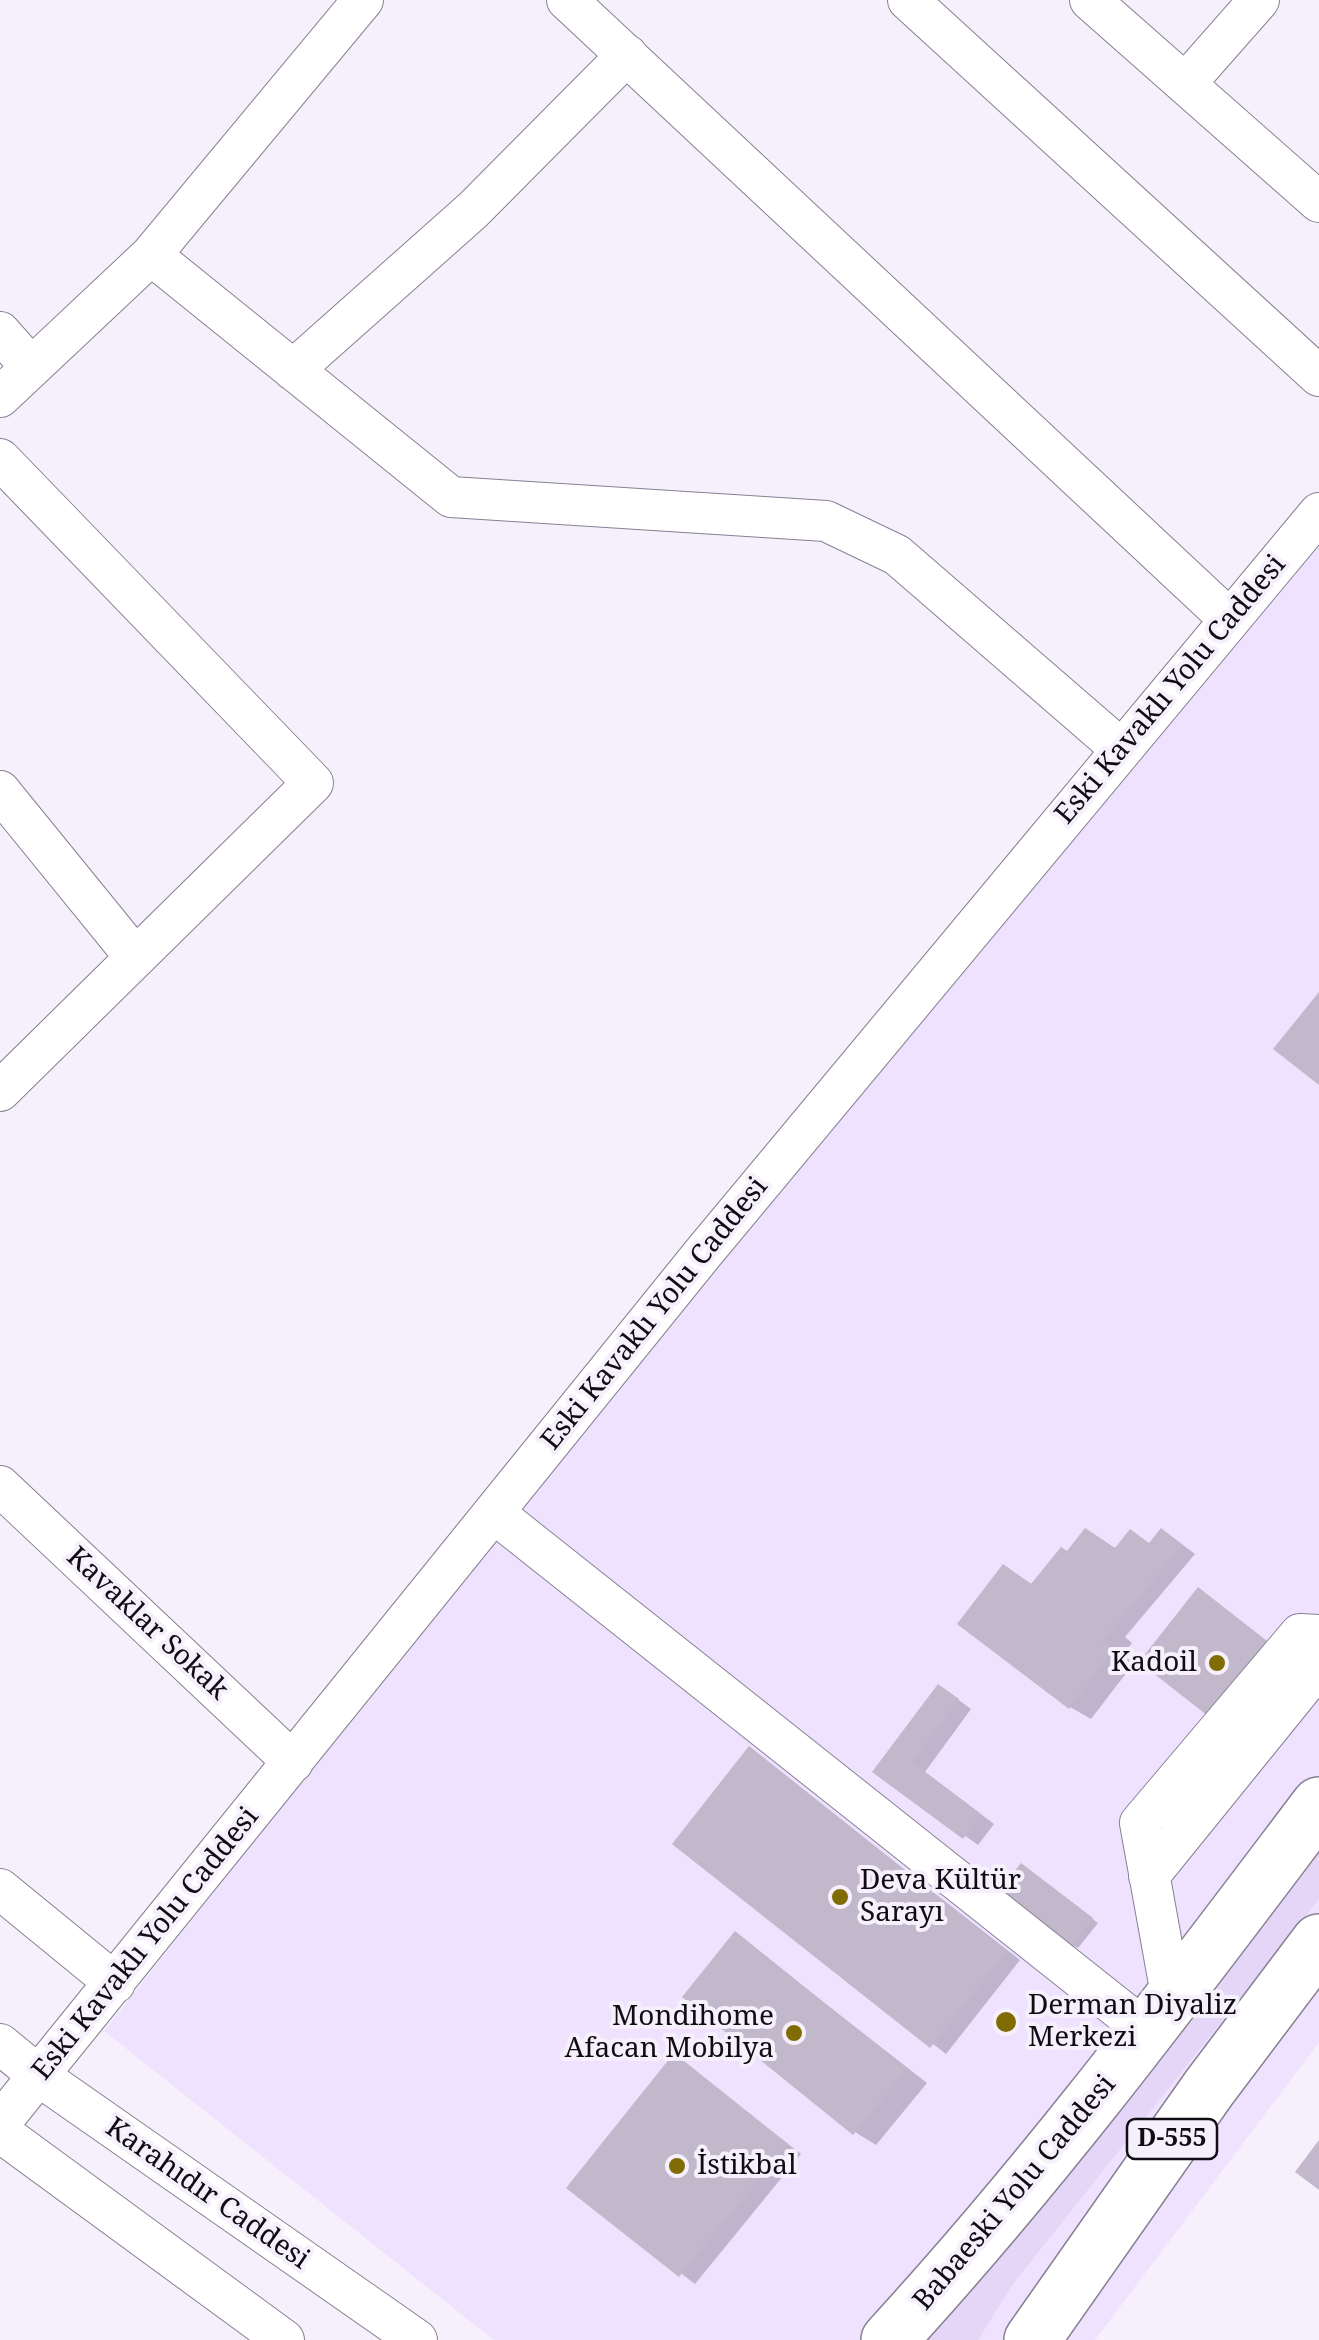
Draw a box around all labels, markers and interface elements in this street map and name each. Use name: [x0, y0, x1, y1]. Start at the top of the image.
street label: Eski Kavaklı Yolu Caddesi: [1049, 549, 1293, 831]
street label: Eski Kavaklı Yolu Caddesi: [535, 1171, 775, 1457]
street label: Kavaklar Sokak: [59, 1541, 235, 1707]
place label: Kadoil: [1111, 1646, 1197, 1680]
marker: Kadoil: [1206, 1652, 1228, 1674]
street label: Eski Kavaklı Yolu Caddesi: [26, 1801, 266, 2087]
place label: Deva Kültür Sarayı: [860, 1864, 1021, 1930]
marker: Deva Kültür Sarayı: [829, 1886, 851, 1908]
place label: Derman Diyaliz Merkezi: [1028, 1989, 1237, 2055]
place label: Mondihome Afacan Mobilya: [564, 2000, 774, 2066]
marker: Derman Diyaliz Merkezi: [993, 2009, 1019, 2035]
marker: Mondihome Afacan Mobilya: [783, 2022, 805, 2044]
street label: Babaeski Yolu Caddesi: [907, 2069, 1123, 2317]
street label: Karahıdır Caddesi: [99, 2111, 315, 2277]
road number: D-555: [1127, 2119, 1217, 2159]
place label: İstikbal: [697, 2149, 797, 2183]
marker: İstikbal: [666, 2155, 688, 2177]

